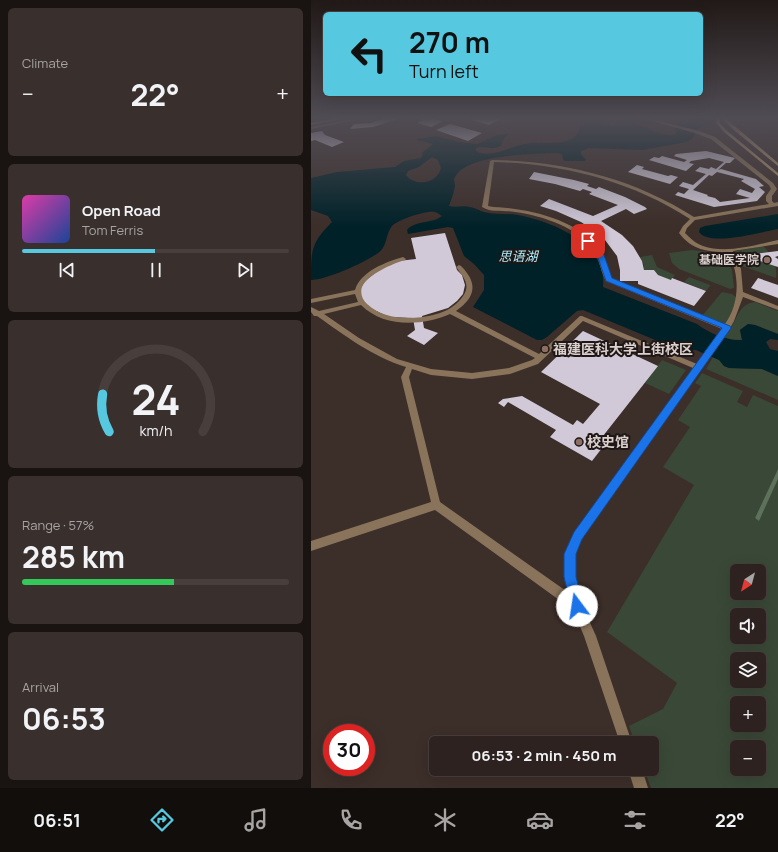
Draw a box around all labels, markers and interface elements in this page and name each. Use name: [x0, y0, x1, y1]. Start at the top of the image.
text: 270 m: [409, 23, 490, 61]
icon: left: [343, 28, 395, 80]
text: Climate: [22, 54, 68, 72]
text: Turn left: [409, 59, 479, 83]
text: 22°: [130, 74, 180, 115]
text: −: [22, 79, 34, 109]
text: +: [276, 79, 289, 109]
text: Open Road: [82, 200, 161, 221]
text: Tom Ferris: [82, 221, 143, 239]
pin: [571, 224, 605, 258]
icon: arrive: [577, 230, 599, 252]
water label: 思语湖: [498, 247, 539, 265]
place label: 基础医学院: [699, 251, 759, 268]
marker: 基础医学院: [762, 255, 772, 265]
icon: previous: [56, 259, 78, 281]
icon: pause: [145, 259, 167, 281]
icon: next: [234, 259, 256, 281]
place label: 福建医科大学上街校区: [553, 339, 693, 358]
marker: 福建医科大学上街校区: [540, 344, 550, 354]
text: 24: [131, 371, 180, 427]
text: km/h: [139, 421, 172, 440]
place label: 校史馆: [587, 432, 629, 451]
marker: 校史馆: [574, 437, 584, 447]
text: Range · 57%: [22, 516, 94, 534]
text: 285 km: [22, 536, 125, 577]
north arrow: [730, 564, 766, 600]
map controls: [730, 564, 766, 776]
position arrow: [556, 585, 598, 627]
button: sound: [730, 608, 766, 644]
button: layers: [730, 652, 766, 688]
text: Arrival: [22, 678, 59, 696]
button: +: [730, 696, 766, 732]
text: 06:53: [22, 698, 106, 739]
speed limit sign: 30: [323, 724, 375, 776]
button: −: [730, 740, 766, 776]
text: 06:53 · 2 min · 450 m: [471, 745, 617, 766]
icon: directions: [148, 806, 176, 834]
icon: music: [242, 806, 270, 834]
icon: phone: [337, 806, 365, 834]
icon: climate: [431, 806, 459, 834]
icon: car: [526, 806, 554, 834]
icon: filters: [621, 806, 649, 834]
text: 06:51: [33, 808, 81, 832]
text: 22°: [715, 808, 745, 832]

